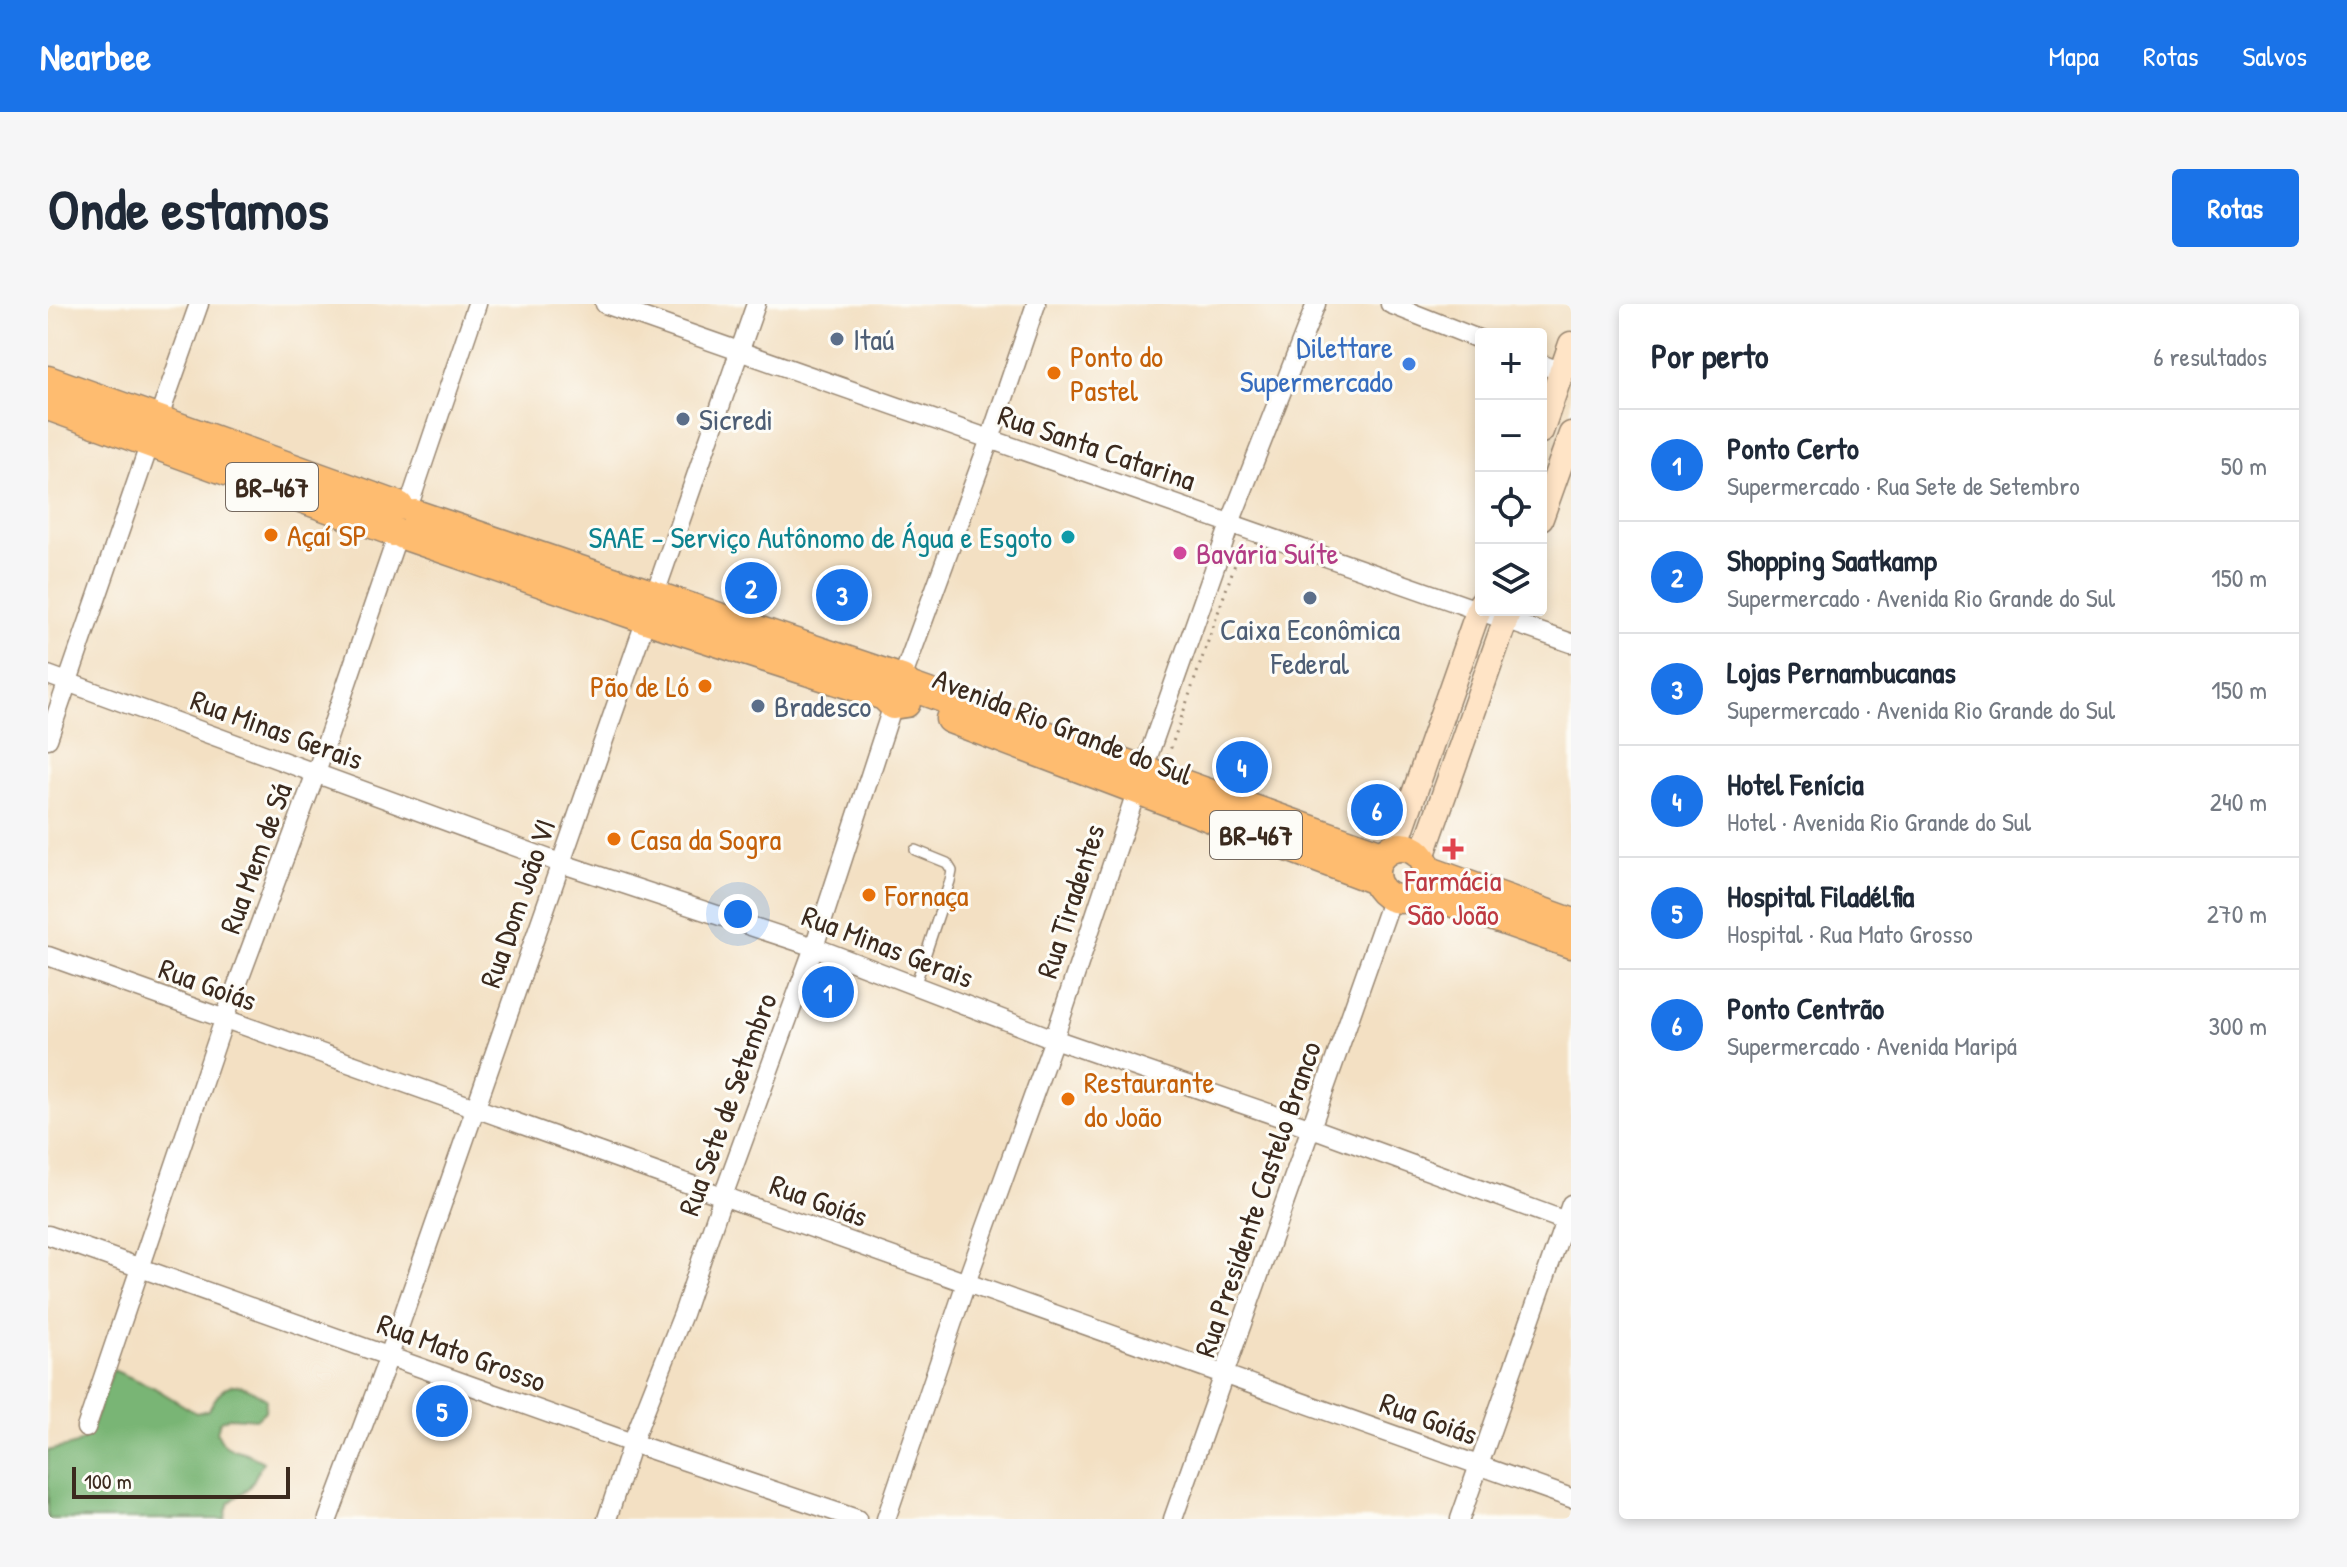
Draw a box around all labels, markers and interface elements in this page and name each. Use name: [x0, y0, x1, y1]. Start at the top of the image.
text: Nearbee: [40, 30, 151, 82]
text: Mapa: [2048, 37, 2099, 75]
text: Rotas: [2143, 37, 2198, 75]
text: Salvos: [2242, 37, 2307, 75]
button: Rotas: [2172, 169, 2299, 247]
text: Onde estamos: [48, 171, 329, 246]
place label: Itaú: [853, 319, 894, 359]
place label: Dilettare Supermercado: [1240, 327, 1393, 401]
map controls: [1475, 328, 1547, 616]
button: +: [1475, 328, 1547, 400]
marker: Itaú: [828, 330, 846, 348]
text: Por perto: [1651, 333, 1769, 379]
place label: Ponto do Pastel: [1070, 336, 1163, 410]
text: 6 resultados: [2153, 339, 2267, 374]
marker: Dilettare Supermercado: [1400, 355, 1418, 373]
marker: Ponto do Pastel: [1045, 364, 1063, 382]
street label: Rua Santa Catarina: [993, 395, 1201, 500]
place label: Sicredi: [699, 399, 773, 439]
button: −: [1475, 400, 1547, 472]
marker: Sicredi: [674, 410, 692, 428]
text: Ponto Certo: [1727, 428, 1859, 468]
text: 1: [1672, 448, 1682, 483]
text: 50 m: [2221, 448, 2267, 483]
road number: BR-467: [226, 463, 318, 511]
text: Supermercado · Rua Sete de Setembro: [1727, 468, 2080, 503]
button: locate: [1475, 472, 1547, 544]
place label: Açaí SP: [287, 515, 367, 555]
place label: SAAE - Serviço Autônomo de Água e Esgoto: [588, 517, 1052, 557]
marker: Açaí SP: [262, 526, 280, 544]
marker: SAAE - Serviço Autônomo de Água e Esgoto: [1059, 528, 1077, 546]
place label: Bavária Suíte: [1196, 533, 1338, 573]
text: Shopping Saatkamp: [1727, 540, 1937, 580]
marker: Bavária Suíte: [1171, 544, 1189, 562]
button: layers: [1475, 544, 1547, 616]
pin: 2: [725, 558, 777, 618]
text: 2: [1671, 560, 1683, 595]
text: 150 m: [2211, 560, 2267, 595]
pin: 3: [816, 565, 868, 625]
text: Supermercado · Avenida Rio Grande do Sul: [1727, 580, 2115, 615]
marker: Caixa Econômica Federal: [1301, 589, 1319, 607]
place label: Caixa Econômica Federal: [1220, 609, 1400, 683]
text: Lojas Pernambucanas: [1727, 652, 1956, 692]
street label: Avenida Rio Grande do Sul: [928, 658, 1198, 794]
place label: Pão de Ló: [590, 666, 689, 706]
text: 3: [1671, 672, 1683, 707]
text: 150 m: [2211, 672, 2267, 707]
marker: Pão de Ló: [696, 677, 714, 695]
street label: Rua Minas Gerais: [185, 679, 369, 779]
place label: Bradesco: [774, 686, 871, 726]
text: Supermercado · Avenida Rio Grande do Sul: [1727, 692, 2115, 727]
marker: Bradesco: [749, 697, 767, 715]
pin: 4: [1216, 737, 1268, 797]
text: Hotel Fenícia: [1727, 764, 1864, 804]
street label: Rua Mem de Sá: [209, 777, 301, 939]
pin: 6: [1351, 780, 1403, 840]
text: 4: [1672, 784, 1682, 819]
text: 240 m: [2210, 784, 2267, 819]
text: Hotel · Avenida Rio Grande do Sul: [1727, 804, 2031, 839]
road number: BR-467: [1210, 811, 1302, 859]
street label: Rua Dom João VI: [469, 813, 565, 993]
place label: Casa da Sogra: [630, 819, 782, 859]
street label: Rua Tiradentes: [1026, 819, 1114, 983]
marker: Casa da Sogra: [605, 830, 623, 848]
marker: Farmácia São João: [1444, 840, 1462, 858]
place label: Farmácia São João: [1404, 860, 1502, 934]
place label: Fornaça: [884, 875, 969, 915]
text: Hospital Filadélfia: [1727, 876, 1914, 916]
marker: Fornaça: [860, 886, 878, 904]
your location: [718, 894, 758, 934]
street label: Rua Minas Gerais: [797, 895, 979, 997]
text: 5: [1672, 896, 1683, 931]
text: 270 m: [2207, 896, 2267, 931]
text: Hospital · Rua Mato Grosso: [1727, 916, 1973, 951]
street label: Rua Goiás: [154, 948, 262, 1020]
pin: 1: [802, 962, 854, 1022]
street label: Rua Sete de Setembro: [668, 987, 786, 1221]
text: Ponto Centrão: [1727, 988, 1884, 1028]
text: 6: [1672, 1008, 1682, 1043]
text: 300 m: [2208, 1008, 2267, 1043]
text: Supermercado · Avenida Maripá: [1727, 1028, 2017, 1063]
street label: Rua Presidente Castelo Branco: [1184, 1036, 1330, 1362]
place label: Restaurante do João: [1084, 1062, 1214, 1136]
marker: Restaurante do João: [1059, 1090, 1077, 1108]
street label: Rua Goiás: [765, 1164, 873, 1236]
street label: Rua Mato Grosso: [372, 1303, 552, 1401]
pin: 5: [416, 1381, 468, 1441]
street label: Rua Goiás: [1375, 1382, 1483, 1454]
scale bar: [72, 1463, 290, 1499]
text: 100 m: [84, 1466, 132, 1496]

